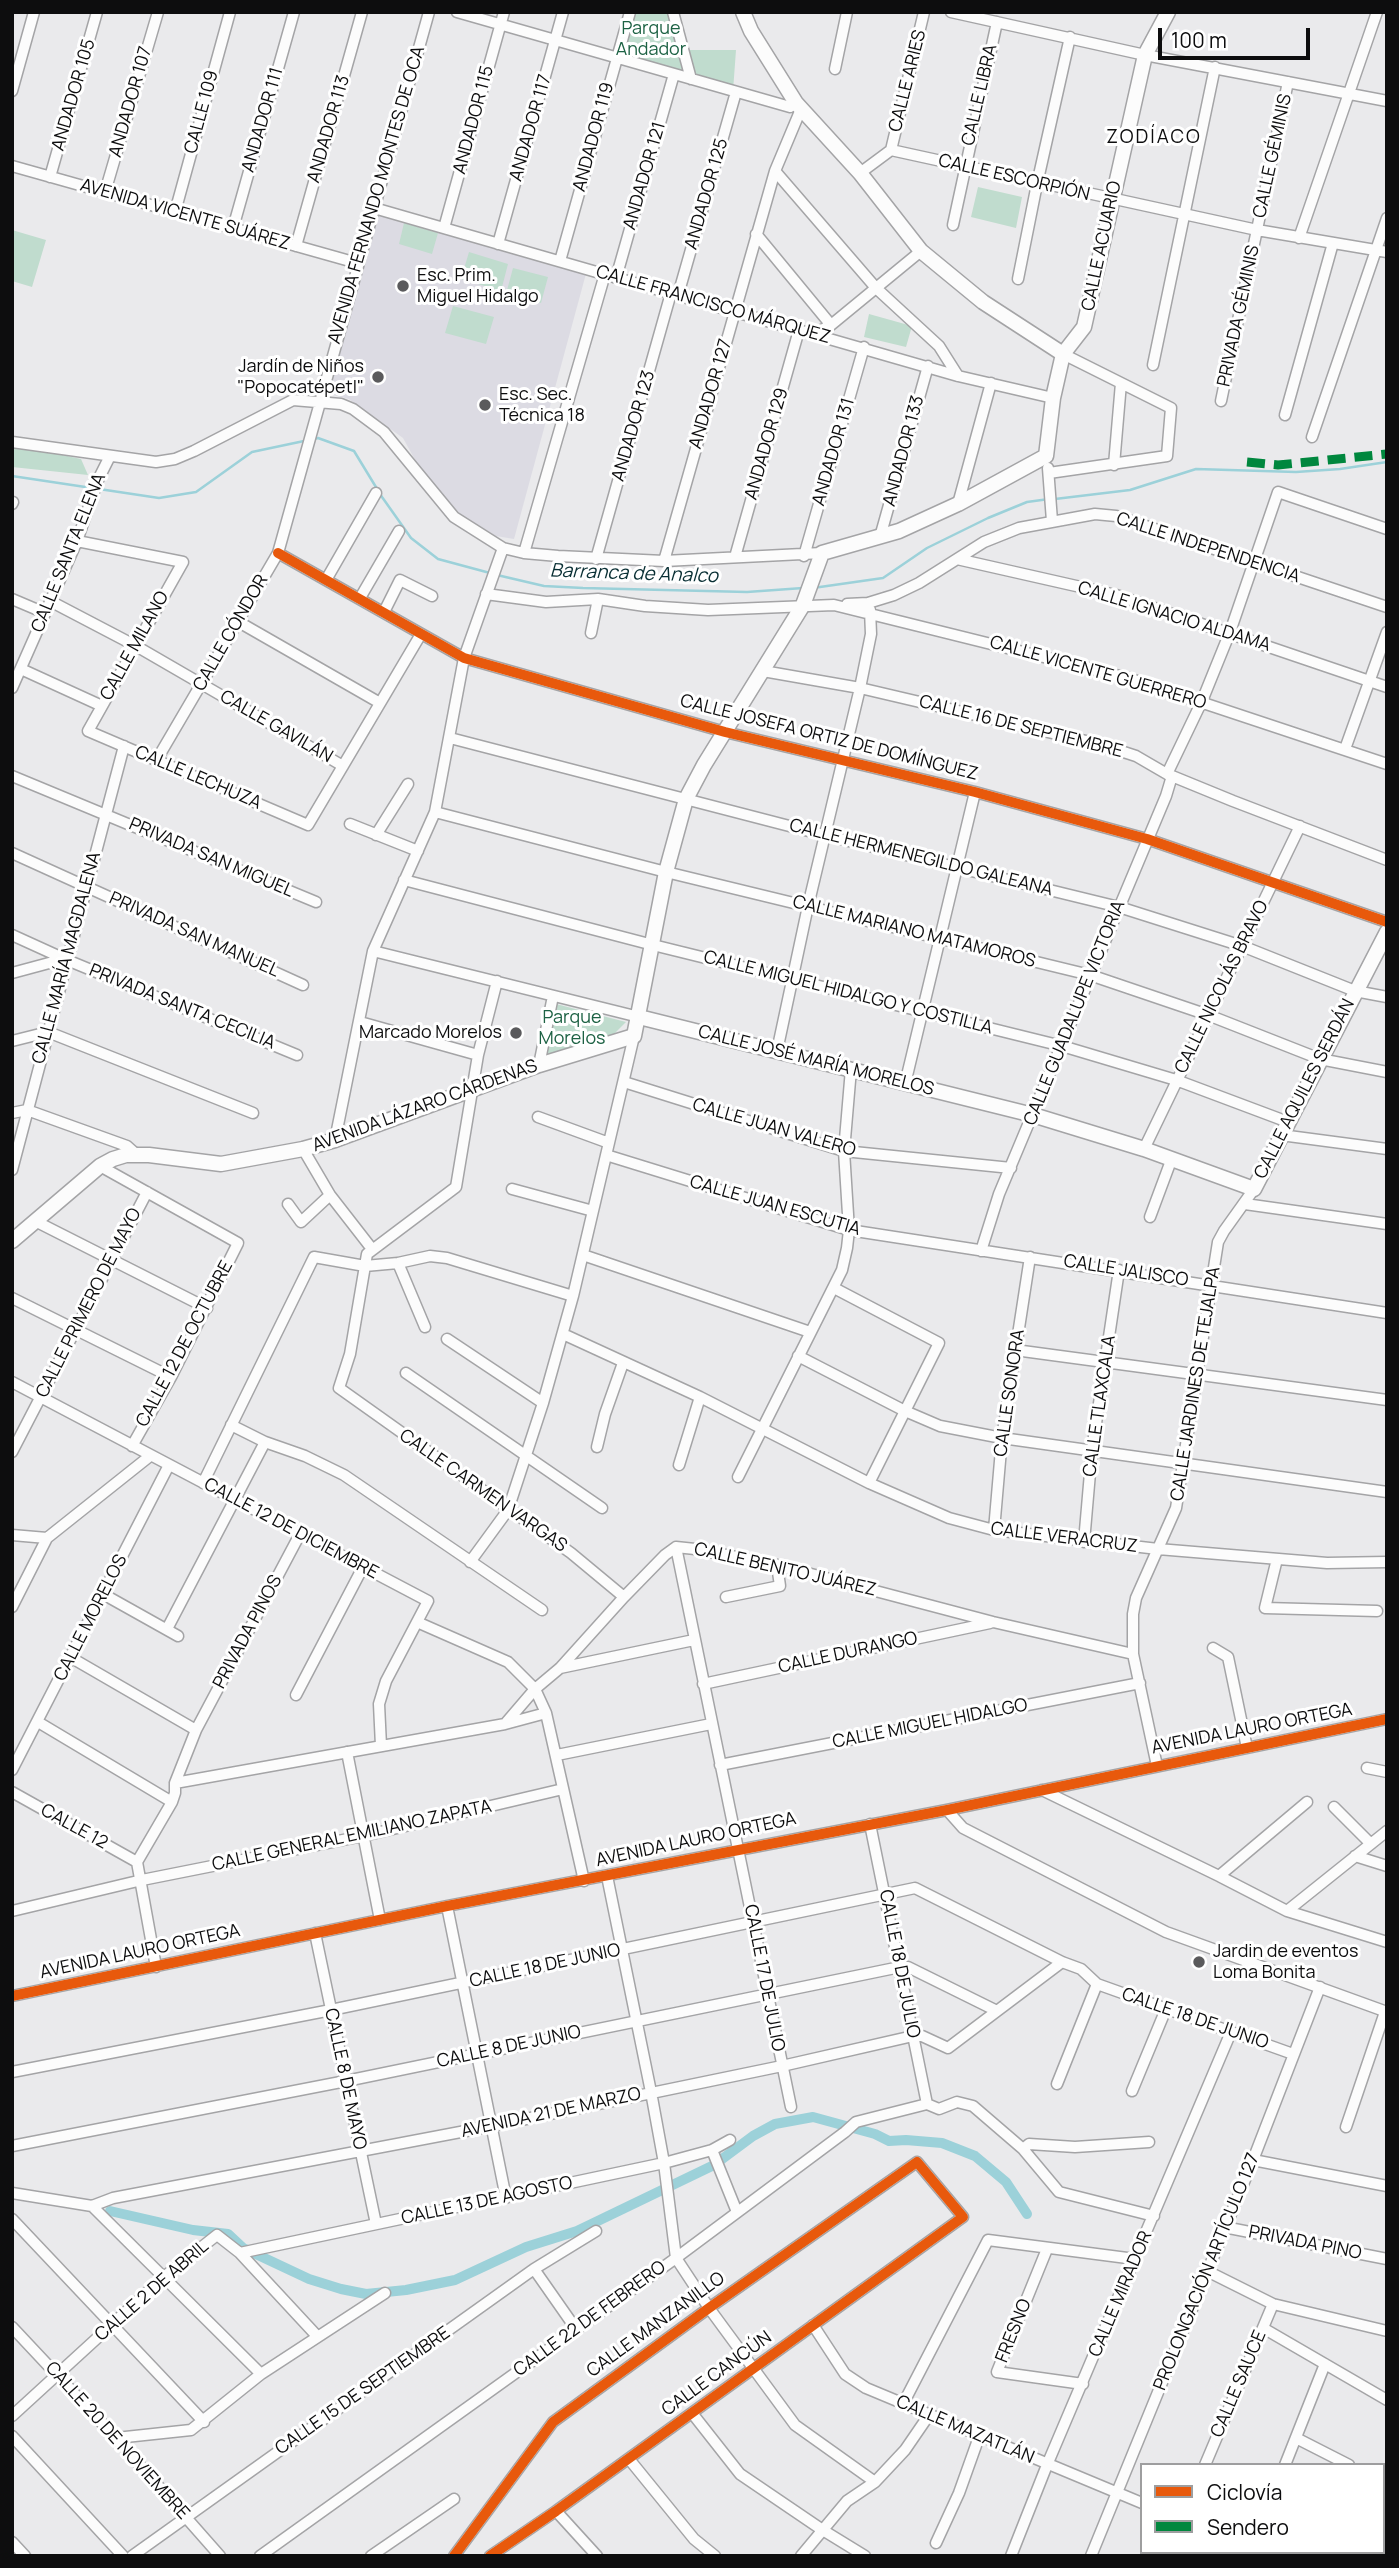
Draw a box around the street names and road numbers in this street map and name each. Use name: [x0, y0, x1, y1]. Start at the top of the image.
street label: CALLE ARIES: [885, 28, 931, 134]
street label: ANDADOR 105: [48, 37, 100, 153]
street label: CALLE LIBRA: [958, 42, 1002, 148]
street label: ANDADOR 107: [105, 44, 157, 160]
street label: AVENIDA FERNANDO MONTES DE OCA: [324, 44, 430, 346]
street label: ANDADOR 115: [449, 63, 499, 177]
street label: ANDADOR 111: [238, 65, 288, 175]
street label: CALLE 109: [181, 68, 223, 156]
street label: ANDADOR 117: [505, 72, 557, 184]
street label: ANDADOR 113: [303, 73, 355, 185]
street label: ANDADOR 119: [569, 80, 619, 194]
street label: CALLE GÉMINIS: [1249, 92, 1297, 220]
street label: ANDADOR 121: [619, 120, 671, 232]
street label: ANDADOR 125: [681, 136, 733, 252]
street label: CALLE ESCORPIÓN: [936, 150, 1092, 206]
street label: AVENIDA VICENTE SUÁREZ: [78, 175, 292, 255]
street label: CALLE ACUARIO: [1078, 179, 1126, 313]
street label: PRIVADA GÉMINIS: [1213, 243, 1265, 389]
street label: CALLE FRANCISCO MÁRQUEZ: [593, 261, 833, 349]
street label: ANDADOR 127: [685, 337, 737, 451]
street label: ANDADOR 123: [608, 368, 660, 484]
street label: ANDADOR 129: [741, 386, 793, 502]
street label: ANDADOR 133: [879, 393, 929, 509]
street label: ANDADOR 131: [808, 396, 860, 508]
street label: CALLE SANTA ELENA: [27, 470, 111, 636]
street label: CALLE INDEPENDENCIA: [1114, 508, 1302, 588]
street label: CALLE CÓNDOR: [189, 571, 273, 695]
street label: CALLE IGNACIO ALDAMA: [1075, 577, 1273, 657]
street label: CALLE MILANO: [96, 588, 174, 704]
street label: CALLE VICENTE GUERRERO: [987, 632, 1209, 714]
street label: CALLE GAVILÁN: [216, 686, 336, 768]
street label: CALLE JOSEFA ORTIZ DE DOMÍNGUEZ: [678, 690, 980, 786]
street label: CALLE 16 DE SEPTIEMBRE: [917, 691, 1125, 763]
street label: CALLE LECHUZA: [131, 742, 265, 814]
street label: PRIVADA SAN MIGUEL: [125, 814, 297, 902]
street label: CALLE HERMENEGILDO GALEANA: [787, 815, 1055, 901]
street label: CALLE MARÍA MAGDALENA: [28, 850, 106, 1066]
street label: PRIVADA SAN MANUEL: [106, 888, 282, 982]
street label: CALLE MARIANO MATAMOROS: [790, 891, 1038, 973]
street label: CALLE GUADALUPE VICTORIA: [1020, 897, 1130, 1129]
street label: CALLE NICOLÁS BRAVO: [1171, 897, 1273, 1077]
street label: CALLE MIGUEL HIDALGO Y COSTILLA: [701, 947, 995, 1039]
street label: PRIVADA SANTA CECILIA: [86, 960, 278, 1054]
street label: CALLE AQUILES SERDÁN: [1250, 995, 1360, 1183]
street label: CALLE JOSÉ MARÍA MORELOS: [696, 1021, 936, 1101]
street label: AVENIDA LÁZARO CÁRDENAS: [310, 1055, 540, 1157]
street label: CALLE JUAN VALERO: [690, 1094, 858, 1162]
street label: CALLE JUAN ESCUTIA: [687, 1171, 863, 1241]
street label: CALLE PRIMERO DE MAYO: [32, 1205, 146, 1401]
street label: CALLE JALISCO: [1062, 1250, 1190, 1292]
street label: CALLE 12 DE OCTUBRE: [132, 1257, 238, 1431]
street label: CALLE JARDINES DE TEJALPA: [1167, 1265, 1225, 1503]
street label: CALLE SONORA: [990, 1328, 1030, 1458]
street label: CALLE TLAXCALA: [1079, 1334, 1121, 1478]
street label: CALLE CARMEN VARGAS: [395, 1425, 571, 1557]
street label: CALLE 12 DE DICIEMBRE: [200, 1474, 382, 1584]
street label: CALLE VERACRUZ: [989, 1518, 1139, 1558]
street label: CALLE BENITO JUÁREZ: [692, 1539, 878, 1601]
street label: CALLE MORELOS: [50, 1551, 132, 1685]
street label: PRIVADA PINOS: [209, 1571, 287, 1693]
street label: CALLE DURANGO: [776, 1628, 920, 1678]
street label: CALLE MIGUEL HIDALGO: [831, 1695, 1029, 1753]
street label: AVENIDA LAURO ORTEGA: [1150, 1699, 1354, 1759]
street label: CALLE GENERAL EMILIANO ZAPATA: [210, 1796, 494, 1876]
street label: CALLE 12: [37, 1800, 111, 1854]
street label: AVENIDA LAURO ORTEGA: [594, 1808, 798, 1872]
street label: CALLE 18 DE JULIO: [874, 1888, 924, 2040]
street label: CALLE 17 DE JULIO: [739, 1903, 789, 2053]
street label: AVENIDA LAURO ORTEGA: [38, 1920, 242, 1984]
street label: CALLE 18 DE JUNIO: [468, 1939, 622, 1993]
street label: CALLE 18 DE JUNIO: [1119, 1984, 1271, 2054]
street label: CALLE 8 DE MAYO: [319, 2006, 371, 2152]
street label: CALLE 8 DE JUNIO: [435, 2021, 583, 2073]
street label: AVENIDA 21 DE MARZO: [459, 2083, 643, 2143]
street label: PROLONGACIÓN ARTÍCULO 127: [1149, 2150, 1265, 2394]
street label: CALLE 13 DE AGOSTO: [400, 2172, 574, 2230]
street label: PRIVADA PINO: [1247, 2221, 1363, 2265]
street label: CALLE MIRADOR: [1085, 2228, 1157, 2360]
street label: CALLE 2 DE ABRIL: [91, 2236, 213, 2346]
street label: CALLE 22 DE FEBRERO: [510, 2257, 670, 2381]
street label: CALLE MANZANILLO: [583, 2268, 729, 2382]
street label: FRESNO: [992, 2296, 1036, 2366]
street label: CALLE 15 DE SEPTIEMBRE: [271, 2322, 455, 2460]
street label: CALLE CANCÚN: [658, 2327, 776, 2421]
street label: CALLE SAUCE: [1207, 2327, 1271, 2441]
street label: CALLE 20 DE NOVIEMBRE: [40, 2358, 194, 2524]
street label: CALLE MAZATLÁN: [893, 2391, 1037, 2469]

